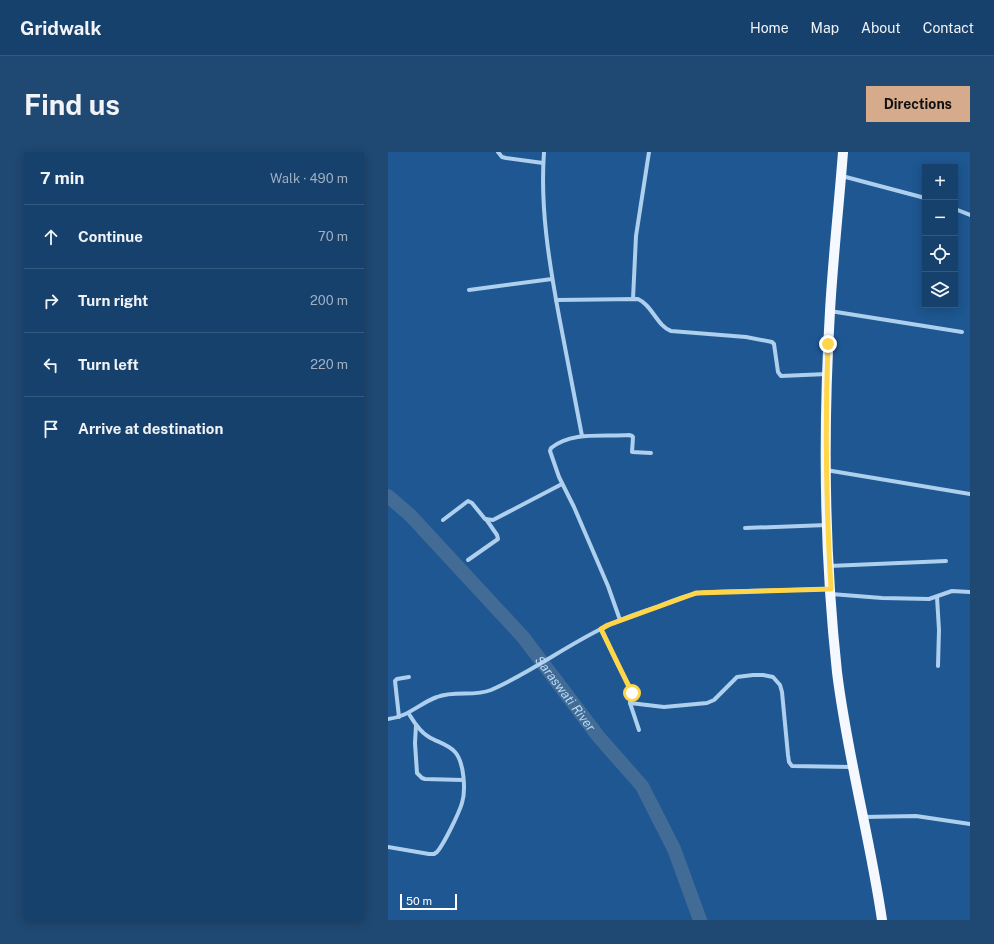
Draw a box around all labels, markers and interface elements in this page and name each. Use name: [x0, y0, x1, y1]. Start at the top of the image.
text: Gridwalk: [20, 17, 101, 39]
text: Home: [750, 20, 789, 36]
text: Map: [811, 20, 839, 36]
text: About: [861, 20, 901, 36]
text: Contact: [923, 20, 974, 36]
button: Directions: [866, 86, 970, 122]
text: Find us: [24, 88, 120, 121]
map controls: [922, 164, 958, 308]
button: +: [922, 164, 958, 200]
text: 7 min: [40, 168, 84, 188]
text: Walk · 490 m: [270, 171, 348, 186]
button: −: [922, 200, 958, 236]
icon: ahead: [40, 226, 62, 248]
text: Continue: [78, 228, 143, 245]
text: 70 m: [318, 229, 348, 244]
button: locate: [922, 236, 958, 272]
button: layers: [922, 272, 958, 308]
icon: right: [40, 290, 62, 312]
text: Turn right: [78, 292, 148, 309]
text: 200 m: [310, 293, 348, 308]
route end: [819, 335, 837, 353]
icon: left: [40, 354, 62, 376]
text: Turn left: [78, 356, 139, 373]
text: 220 m: [310, 357, 348, 372]
icon: arrive: [40, 418, 62, 440]
text: Arrive at destination: [78, 420, 223, 437]
water label: Saraswati River: [532, 653, 599, 734]
route start: [623, 684, 641, 702]
scale bar: [400, 892, 457, 911]
text: 50 m: [406, 895, 432, 907]

